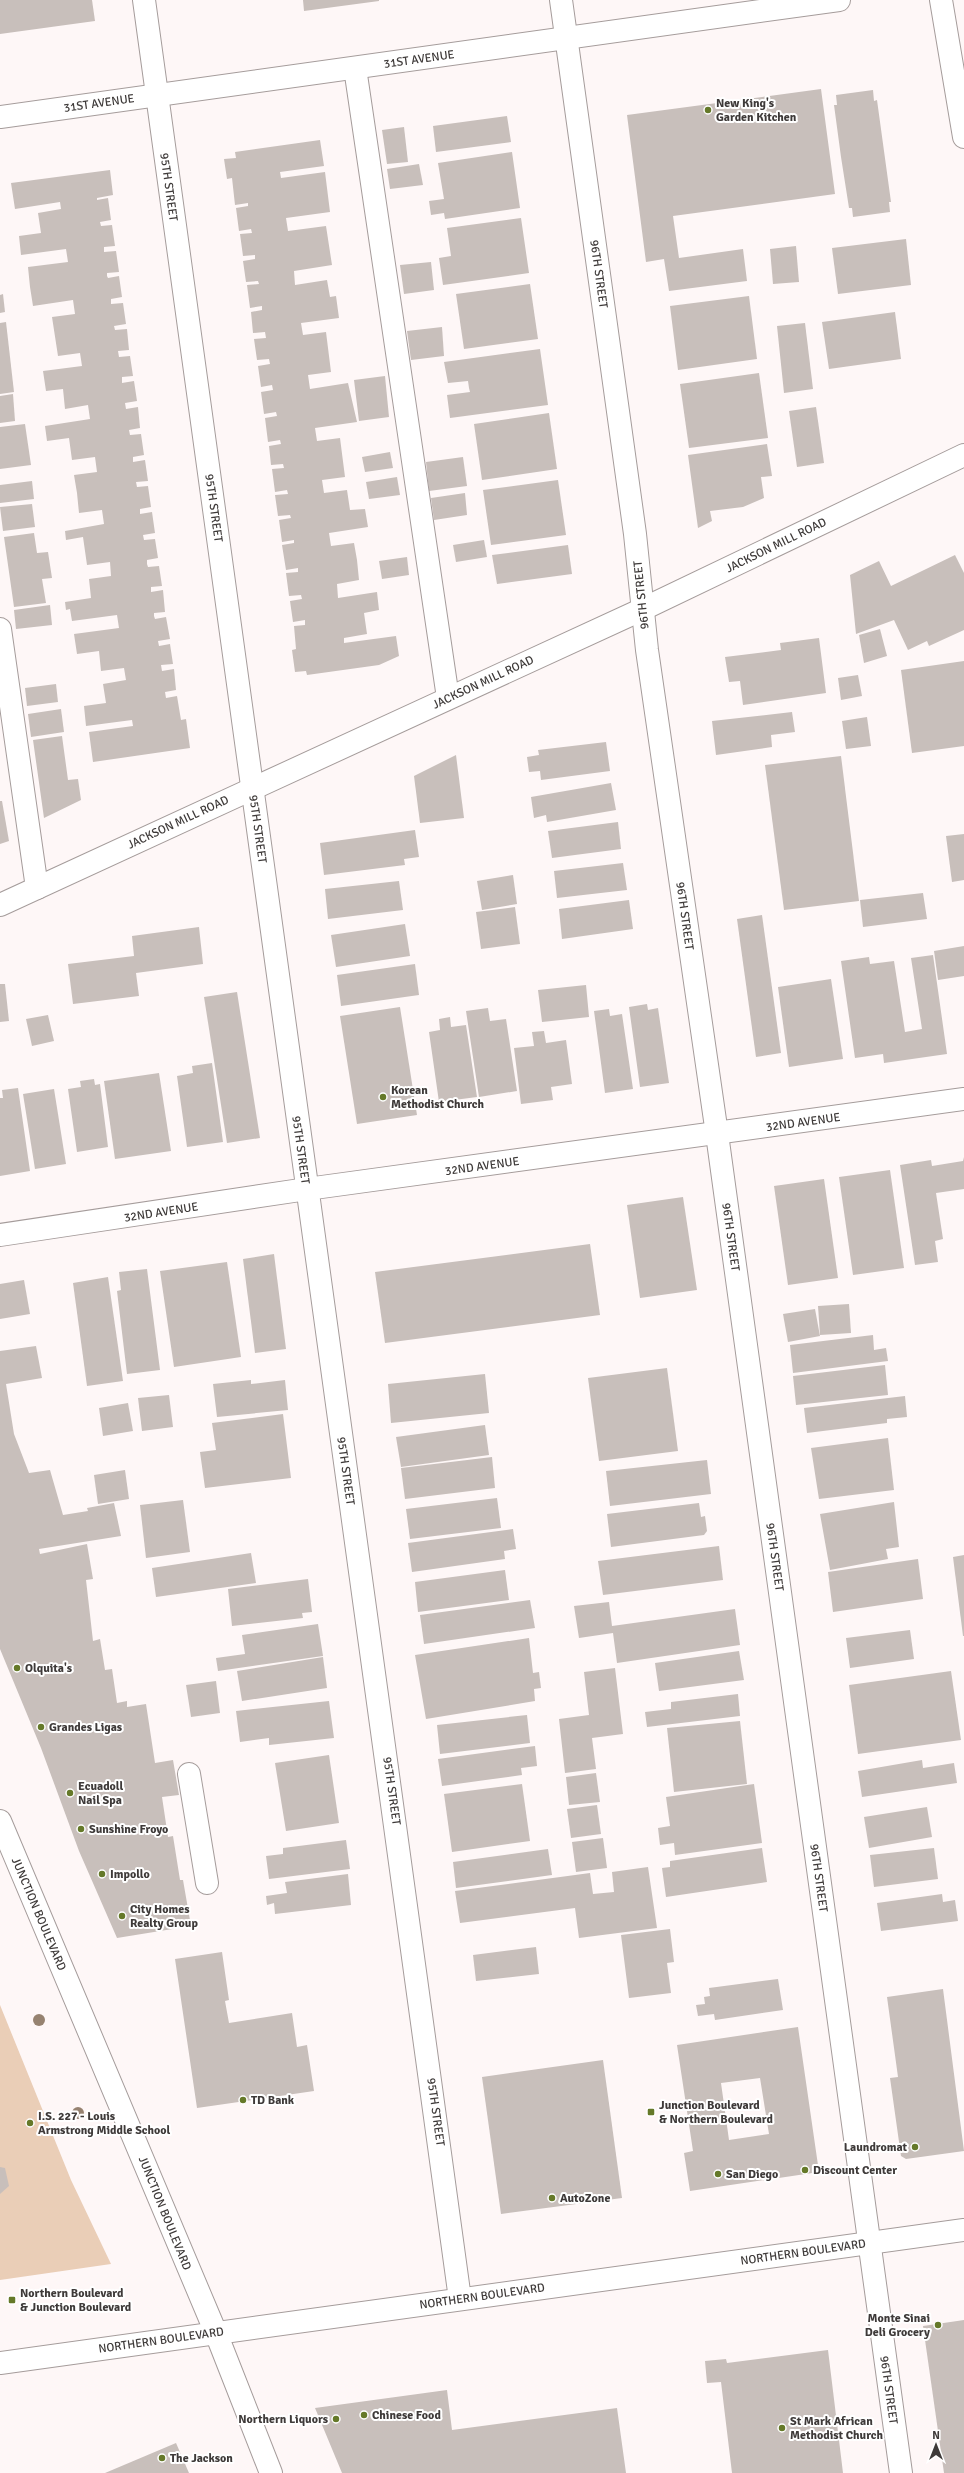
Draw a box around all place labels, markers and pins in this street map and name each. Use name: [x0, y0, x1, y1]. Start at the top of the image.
place label: New King's Garden Kitchen: [716, 96, 797, 125]
marker: New King's Garden Kitchen: [703, 105, 713, 115]
place label: Korean Methodist Church: [391, 1083, 484, 1112]
marker: Korean Methodist Church: [378, 1092, 388, 1102]
place label: Olquita's: [25, 1661, 73, 1676]
marker: Olquita's: [12, 1663, 22, 1673]
place label: Grandes Ligas: [49, 1720, 123, 1735]
marker: Grandes Ligas: [36, 1722, 46, 1732]
place label: Ecuadoll Nail Spa: [78, 1779, 124, 1808]
marker: Ecuadoll Nail Spa: [65, 1788, 75, 1798]
place label: Sunshine Froyo: [89, 1822, 168, 1837]
marker: Sunshine Froyo: [76, 1824, 86, 1834]
place label: Impollo: [110, 1867, 150, 1882]
marker: Impollo: [97, 1869, 107, 1879]
place label: City Homes Realty Group: [130, 1902, 198, 1931]
marker: City Homes Realty Group: [117, 1911, 127, 1921]
place label: TD Bank: [251, 2093, 295, 2108]
marker: TD Bank: [238, 2095, 248, 2105]
place label: Junction Boulevard & Northern Boulevard: [659, 2098, 773, 2127]
marker: Junction Boulevard & Northern Boulevard: [646, 2107, 656, 2117]
place label: I.S. 227 - Louis Armstrong Middle School: [38, 2109, 171, 2138]
marker: I.S. 227 - Louis Armstrong Middle School: [25, 2118, 35, 2128]
place label: Laundromat: [844, 2140, 907, 2155]
marker: Laundromat: [910, 2142, 920, 2152]
place label: Discount Center: [813, 2163, 897, 2178]
marker: Discount Center: [800, 2165, 810, 2175]
place label: San Diego: [726, 2167, 778, 2182]
marker: San Diego: [713, 2169, 723, 2179]
place label: AutoZone: [560, 2191, 610, 2206]
marker: AutoZone: [547, 2193, 557, 2203]
place label: Northern Boulevard & Junction Boulevard: [20, 2286, 132, 2315]
marker: Northern Boulevard & Junction Boulevard: [7, 2295, 17, 2305]
place label: Monte Sinai Deli Grocery: [865, 2311, 930, 2340]
marker: Monte Sinai Deli Grocery: [933, 2320, 943, 2330]
place label: Chinese Food: [372, 2408, 441, 2423]
marker: Chinese Food: [359, 2410, 369, 2420]
place label: Northern Liquors: [238, 2412, 329, 2427]
marker: Northern Liquors: [331, 2414, 341, 2424]
place label: St Mark African Methodist Church: [790, 2414, 883, 2443]
marker: St Mark African Methodist Church: [777, 2423, 787, 2433]
place label: The Jackson: [170, 2451, 233, 2466]
marker: The Jackson: [157, 2453, 167, 2463]

